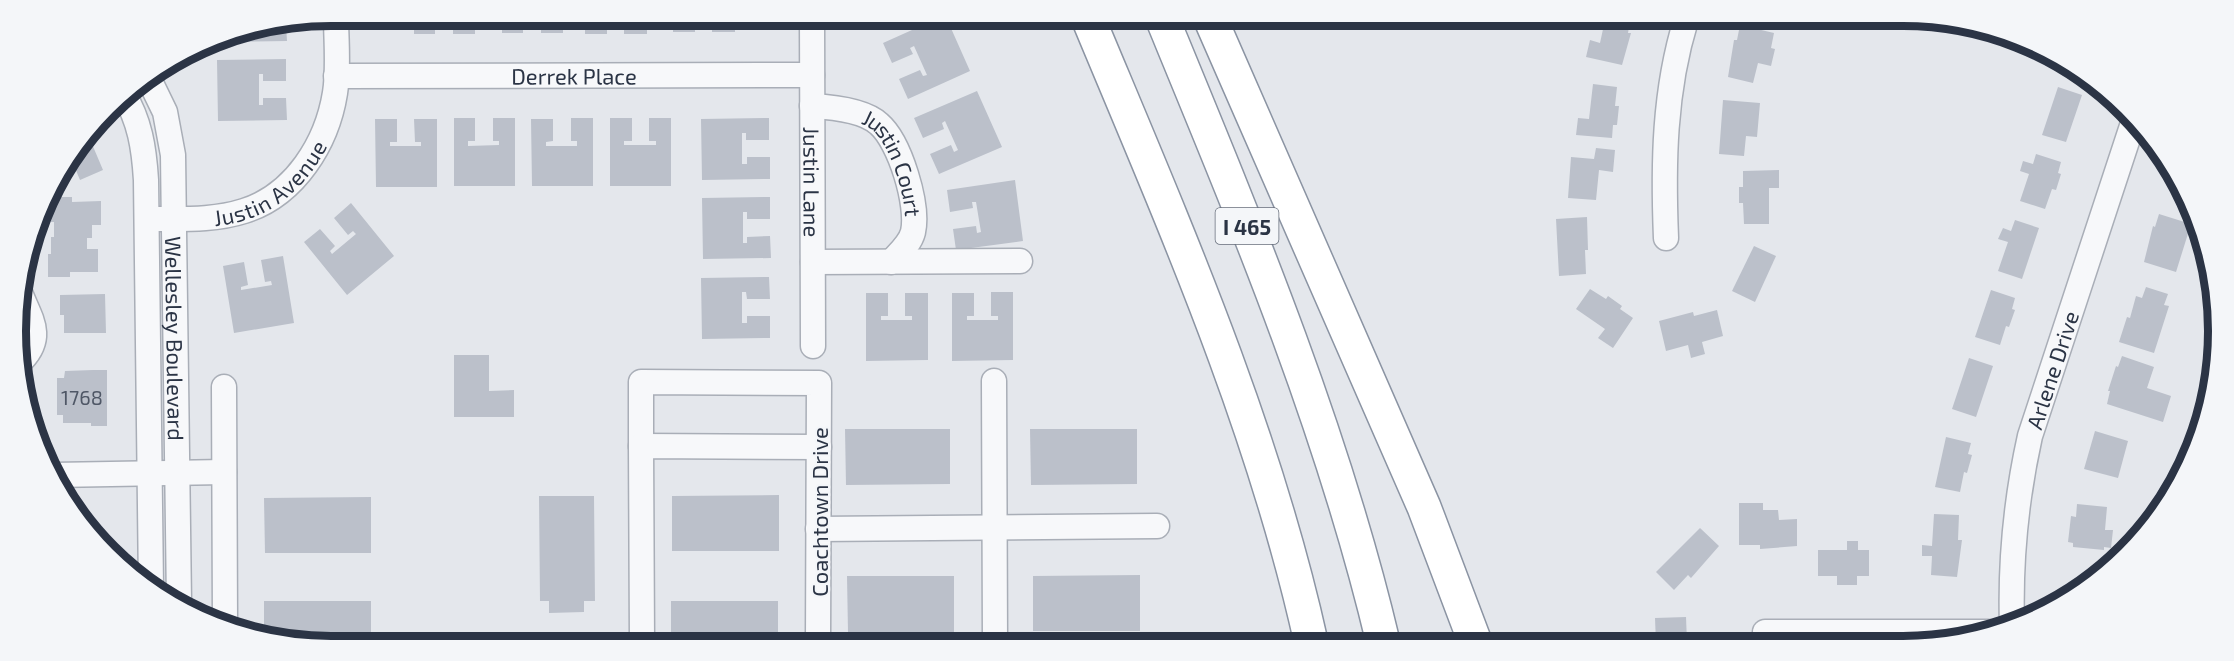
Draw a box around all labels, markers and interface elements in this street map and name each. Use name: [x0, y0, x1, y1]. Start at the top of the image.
street label: Derrek Place: [511, 62, 637, 89]
street label: Justin Court: [859, 103, 927, 217]
street label: Justin Lane: [799, 127, 826, 237]
street label: Justin Avenue: [212, 136, 331, 230]
road number: I 465: [1216, 208, 1278, 244]
street label: Wellesley Boulevard: [161, 236, 190, 441]
street label: Arlene Drive: [2020, 307, 2083, 432]
house number: 1768: [61, 385, 103, 409]
street label: Coachtown Drive: [806, 427, 832, 597]

